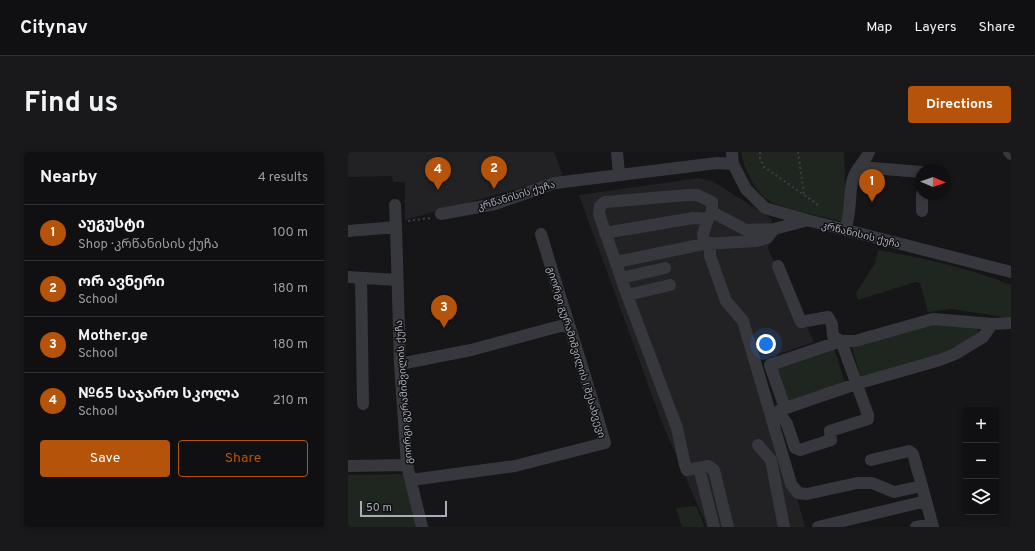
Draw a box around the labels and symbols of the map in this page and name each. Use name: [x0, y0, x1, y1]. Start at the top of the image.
pin: 2: [481, 156, 507, 189]
pin: 4: [425, 157, 451, 190]
north arrow: [915, 164, 951, 200]
pin: 1: [859, 169, 885, 202]
street label: კრწანისის ქუჩა: [476, 178, 557, 214]
street label: კრწანისის ქუჩა: [820, 219, 901, 252]
street label: გიორგი გურამიშვილის I შესახვევი: [543, 265, 608, 440]
pin: 3: [431, 295, 457, 328]
street label: გიორგი გურამიშვილის ქუჩა: [393, 319, 416, 464]
your location: [756, 334, 776, 354]
scale bar: [360, 499, 447, 518]

